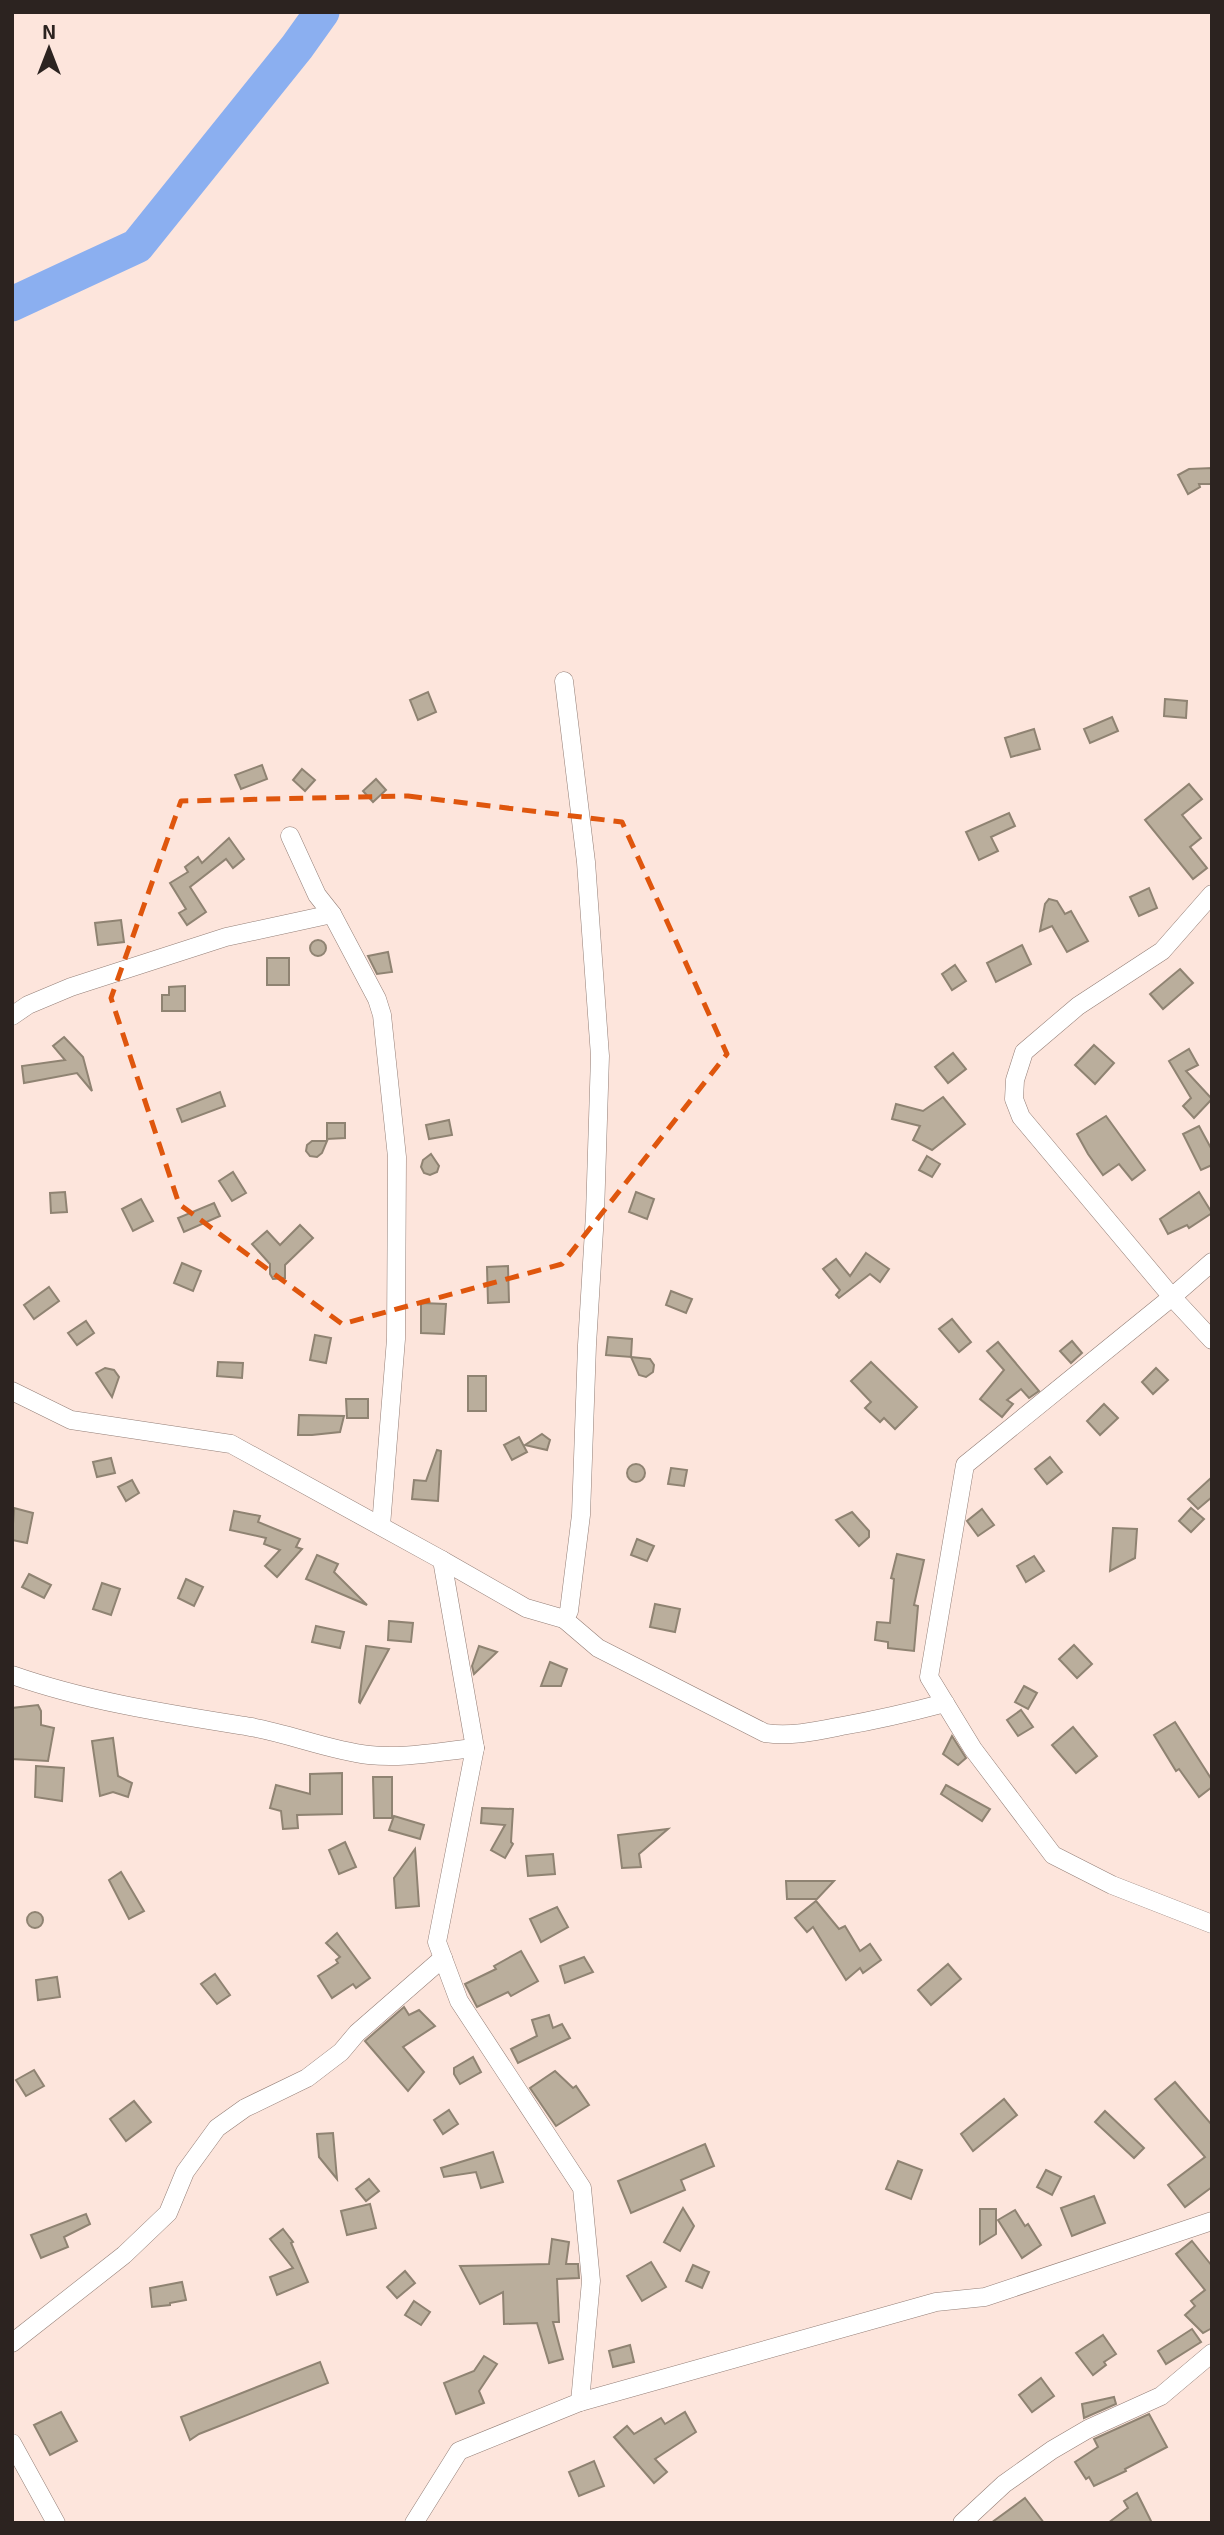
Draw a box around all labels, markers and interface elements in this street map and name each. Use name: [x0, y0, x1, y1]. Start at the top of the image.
north arrow: [14, 14, 84, 84]
text: N: [42, 20, 56, 43]

